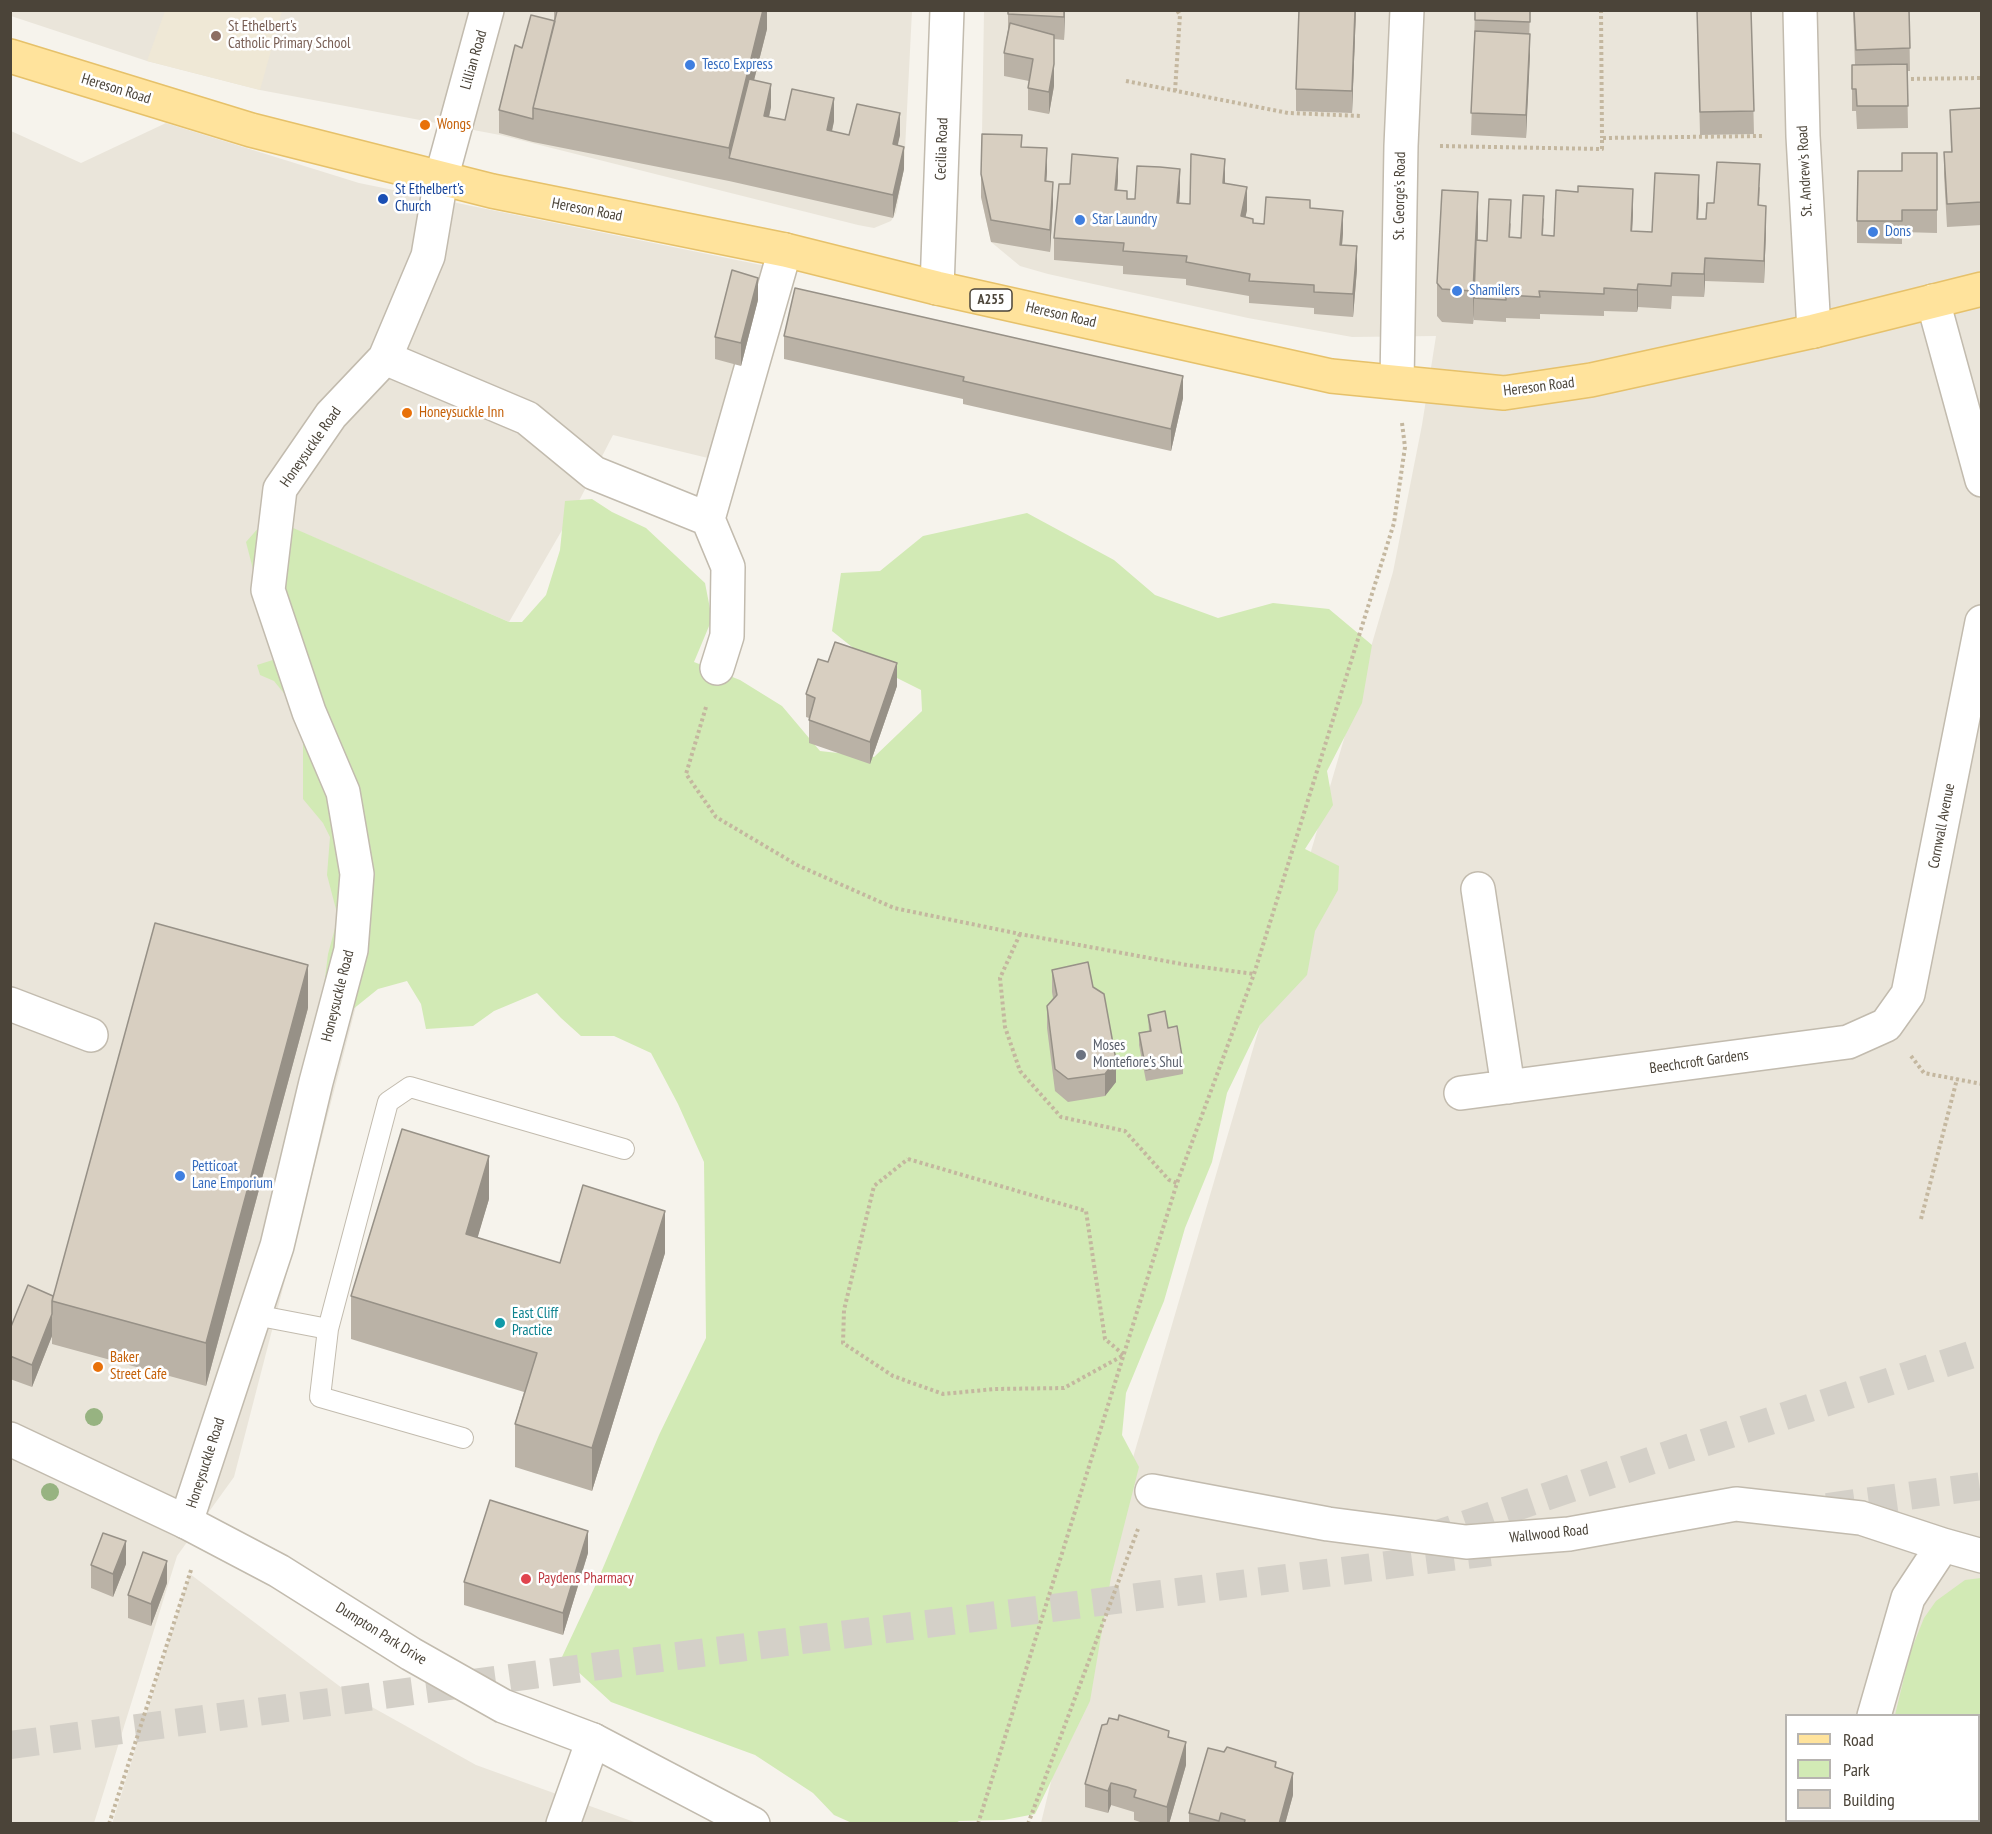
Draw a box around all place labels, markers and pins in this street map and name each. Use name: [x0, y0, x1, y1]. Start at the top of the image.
place label: St Ethelbert's Catholic Primary School: [228, 18, 350, 53]
marker: St Ethelbert's Catholic Primary School: [209, 29, 223, 43]
place label: Tesco Express: [702, 56, 773, 74]
marker: Tesco Express: [683, 58, 697, 72]
place label: Wongs: [437, 116, 471, 134]
marker: Wongs: [418, 118, 432, 132]
place label: St Ethelbert's Church: [395, 181, 464, 216]
marker: St Ethelbert's Church: [376, 192, 390, 206]
place label: Star Laundry: [1092, 211, 1157, 229]
marker: Star Laundry: [1073, 213, 1087, 227]
place label: Dons: [1885, 223, 1911, 241]
marker: Dons: [1866, 225, 1880, 239]
place label: Shamilers: [1469, 282, 1520, 300]
marker: Shamilers: [1450, 284, 1464, 298]
place label: Honeysuckle Inn: [419, 404, 504, 422]
marker: Honeysuckle Inn: [400, 406, 414, 420]
place label: Moses Montefiore's Shul: [1093, 1037, 1182, 1072]
marker: Moses Montefiore's Shul: [1074, 1048, 1088, 1062]
place label: Petticoat Lane Emporium: [192, 1158, 273, 1193]
marker: Petticoat Lane Emporium: [173, 1169, 187, 1183]
place label: East Cliff Practice: [512, 1305, 558, 1340]
marker: East Cliff Practice: [493, 1316, 507, 1330]
place label: Baker Street Cafe: [110, 1349, 167, 1384]
marker: Baker Street Cafe: [91, 1360, 105, 1374]
place label: Paydens Pharmacy: [538, 1570, 634, 1588]
marker: Paydens Pharmacy: [519, 1572, 533, 1586]

